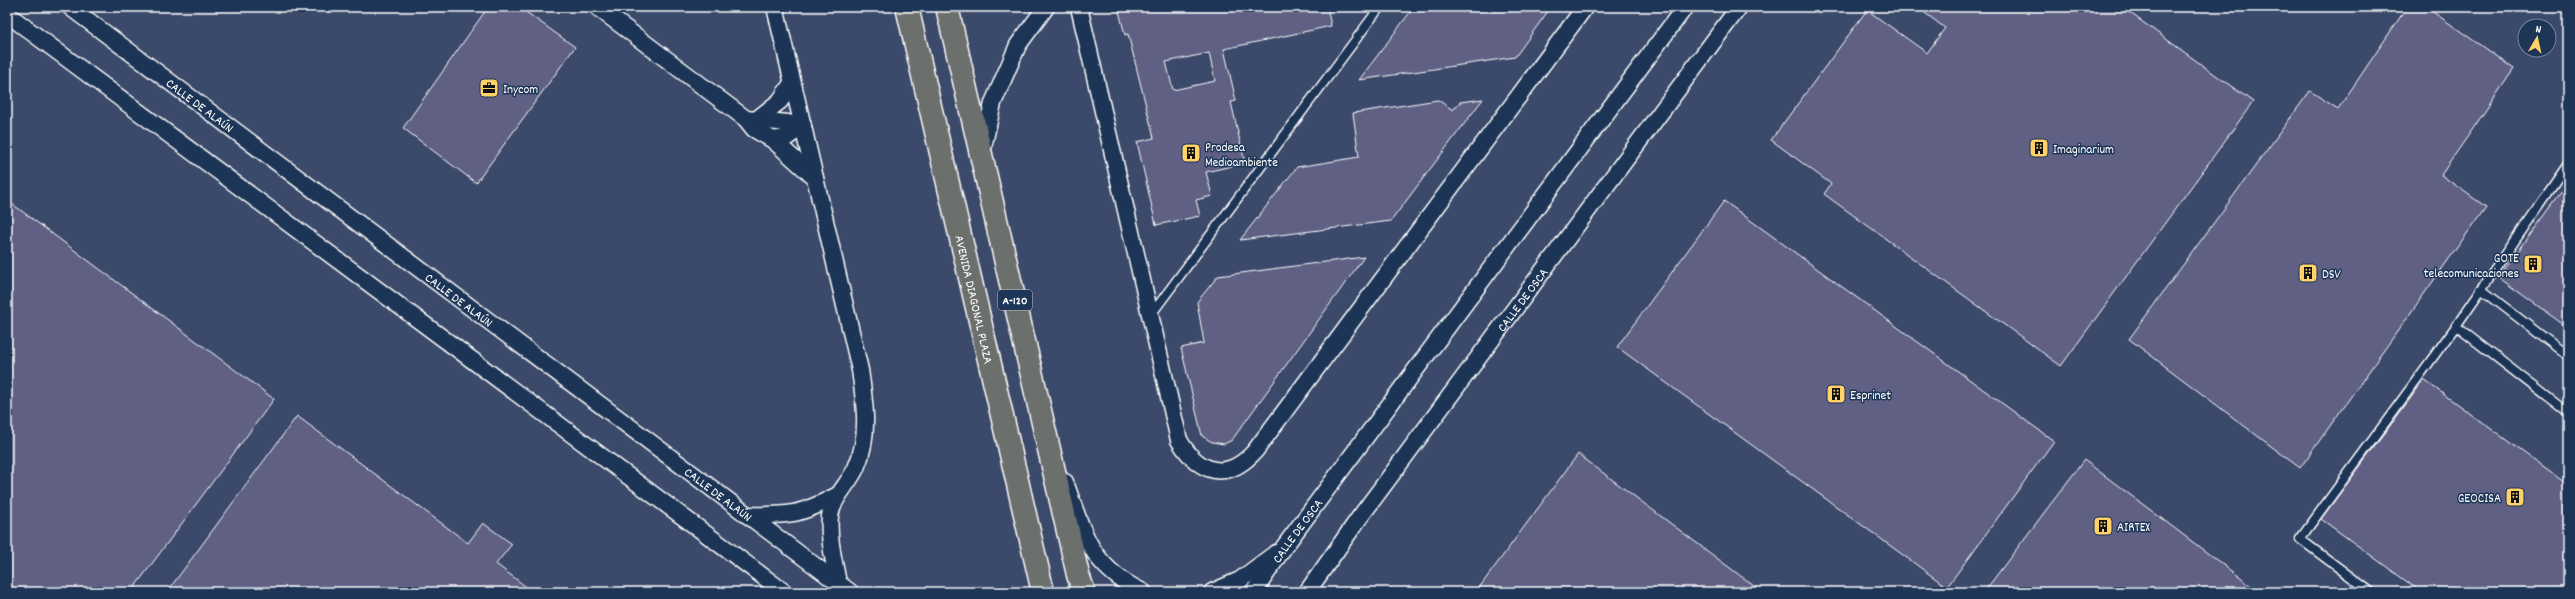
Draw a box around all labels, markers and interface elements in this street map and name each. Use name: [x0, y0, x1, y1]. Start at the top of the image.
north arrow: [2517, 18, 2557, 58]
text: N: [2534, 22, 2543, 39]
street label: CALLE DE ALAÚN: [161, 75, 237, 139]
office icon: Inycom: [478, 77, 500, 99]
place label: Inycom: [503, 81, 538, 100]
building icon: Imaginarium: [2028, 137, 2050, 159]
place label: Prodesa Medioambiente: [1205, 139, 1278, 173]
place label: Imaginarium: [2053, 141, 2114, 160]
building icon: Prodesa Medioambiente: [1180, 142, 1202, 164]
street label: AVENIDA DIAGONAL PLAZA: [948, 234, 997, 366]
place label: GOTE telecomunicaciones: [2424, 250, 2519, 284]
building icon: GOTE telecomunicaciones: [2522, 253, 2544, 275]
building icon: DSV: [2297, 262, 2319, 284]
street label: CALLE DE OSCA: [1494, 265, 1554, 337]
place label: DSV: [2322, 266, 2341, 285]
street label: CALLE DE ALAÚN: [420, 269, 496, 333]
road number: A-120: [998, 290, 1032, 310]
building icon: Esprinet: [1825, 383, 1847, 405]
place label: Esprinet: [1850, 387, 1891, 406]
street label: CALLE DE ALAÚN: [679, 464, 755, 527]
building icon: GEOCISA: [2504, 486, 2526, 508]
place label: GEOCISA: [2458, 490, 2501, 509]
street label: CALLE DE OSCA: [1269, 496, 1329, 568]
building icon: AIRTEX: [2092, 515, 2114, 537]
place label: AIRTEX: [2117, 519, 2151, 538]

